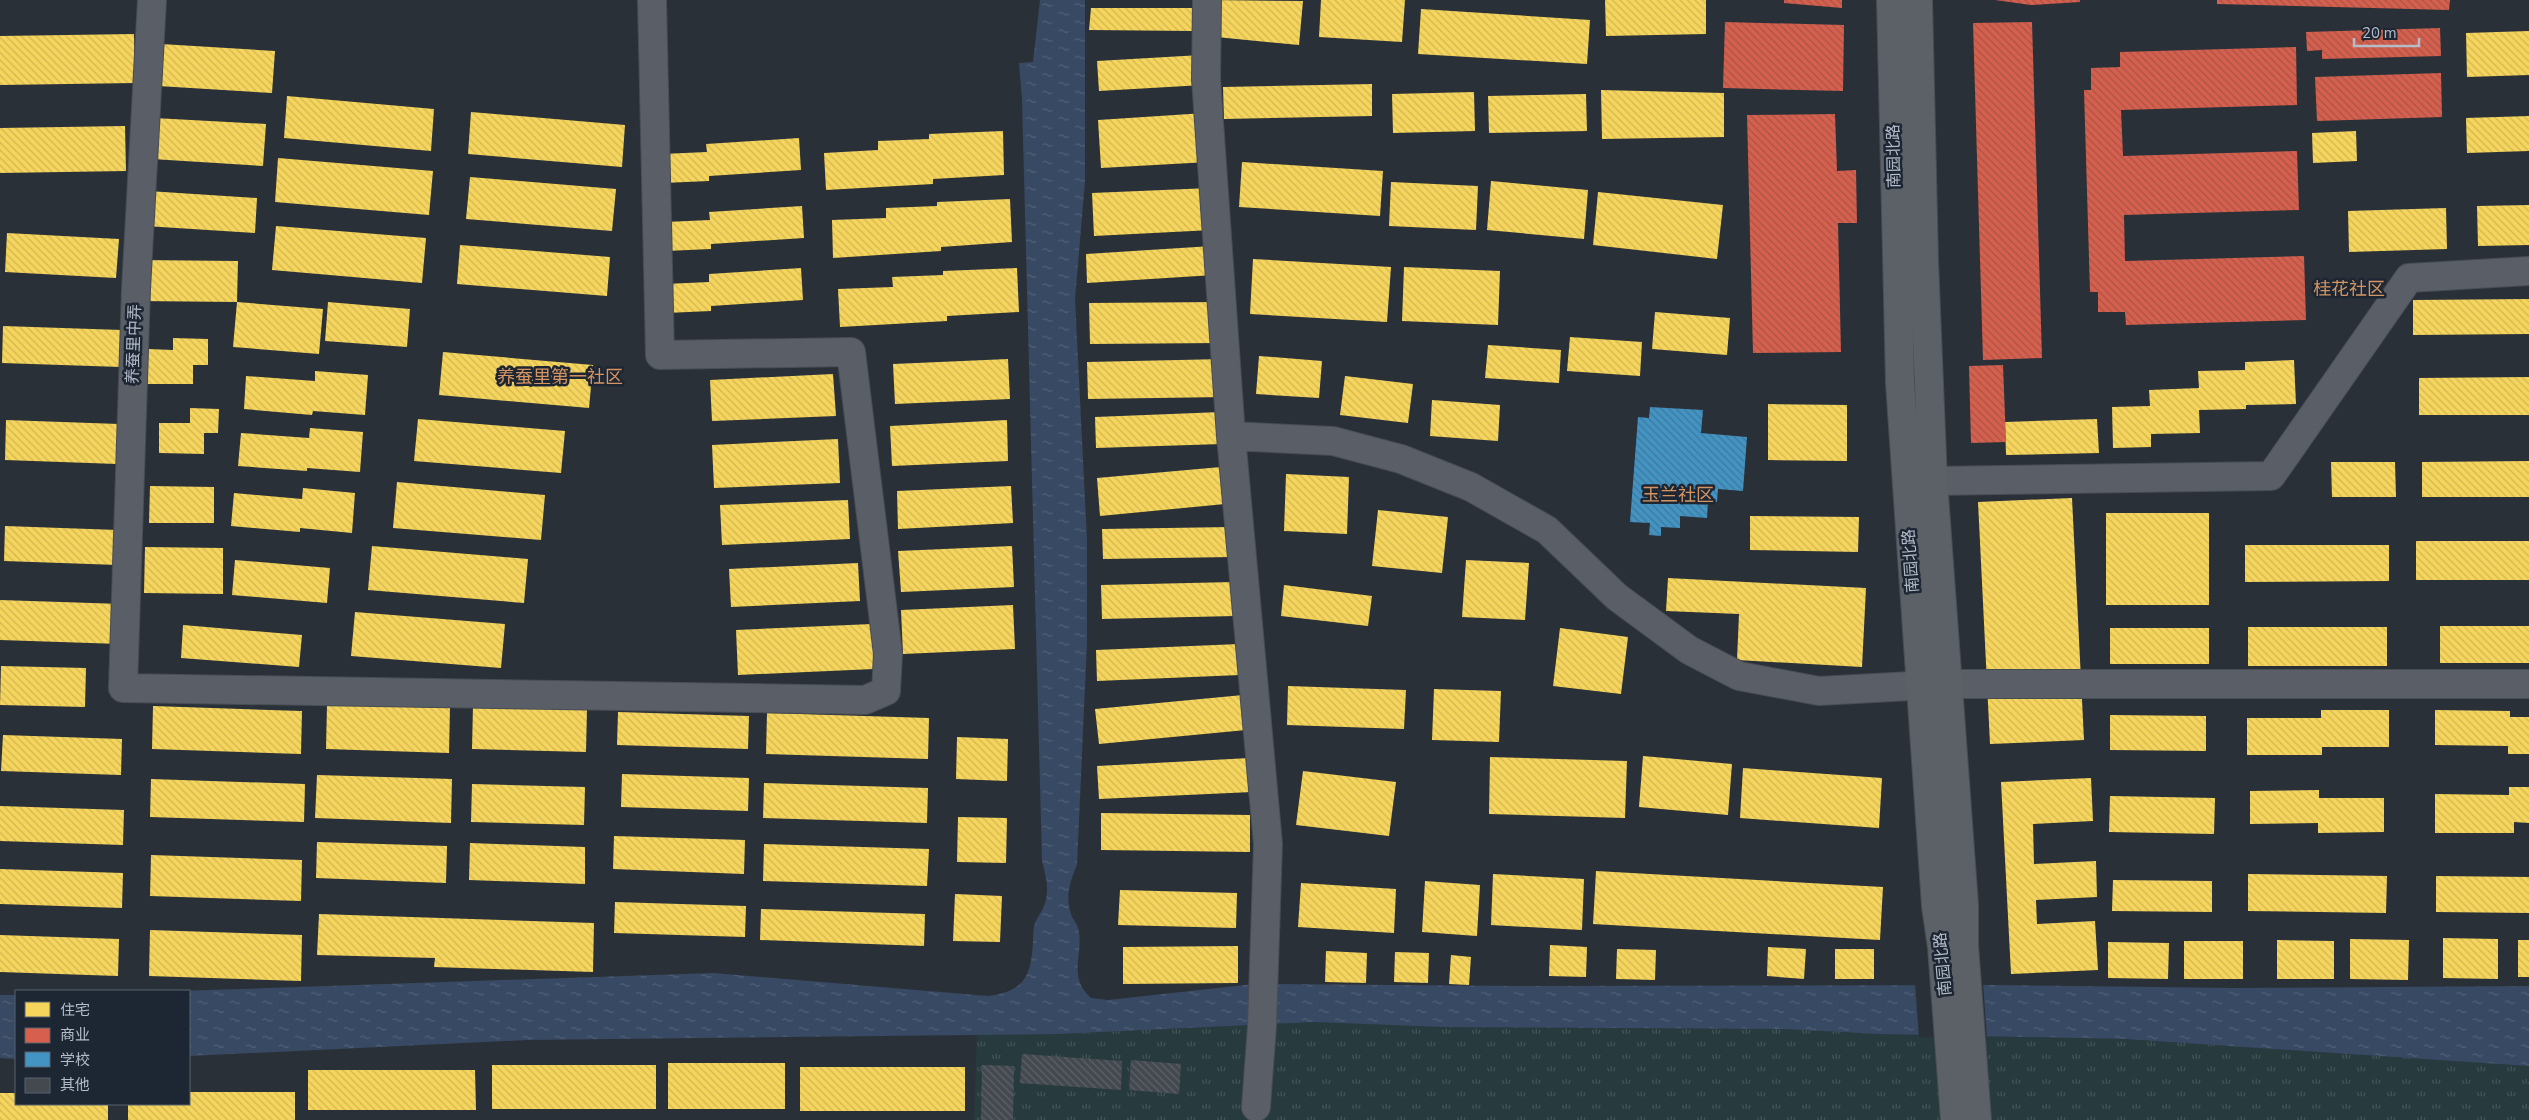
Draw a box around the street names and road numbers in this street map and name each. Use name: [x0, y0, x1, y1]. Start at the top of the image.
street label: 南园北路: [1882, 124, 1906, 188]
street label: 养蚕里中弄: [122, 304, 146, 384]
street label: 南园北路: [1898, 528, 1924, 594]
street label: 南园北路: [1929, 931, 1957, 997]

